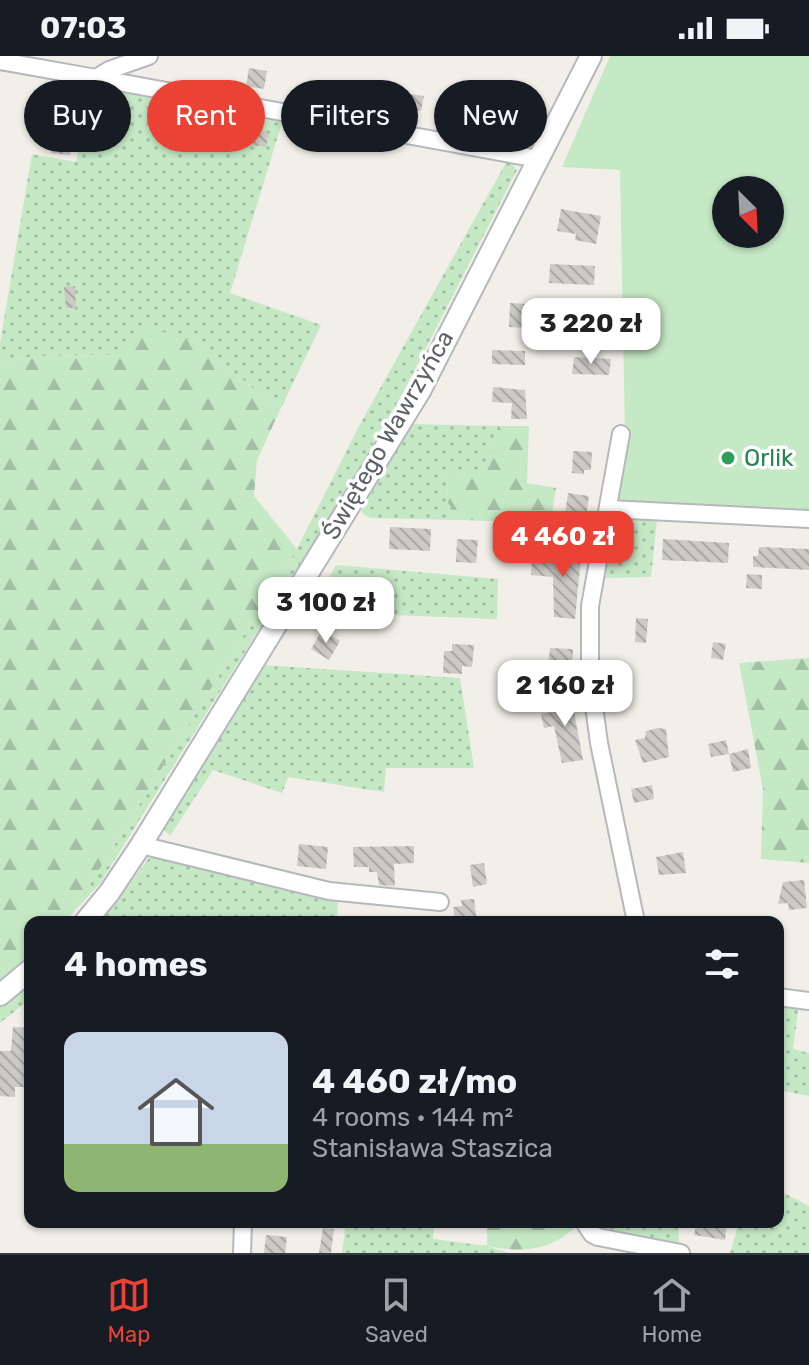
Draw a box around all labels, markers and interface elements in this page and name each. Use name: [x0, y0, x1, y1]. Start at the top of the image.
text: 07:03: [40, 10, 127, 46]
chip: Buy: [24, 80, 131, 152]
chip: Rent: [147, 80, 265, 152]
chip: Filters: [281, 80, 418, 152]
chip: New: [434, 80, 547, 152]
north arrow: [712, 176, 784, 248]
map controls: [712, 176, 784, 248]
pin: 3 220 zł: [508, 298, 674, 366]
text: 3 220 zł: [540, 308, 643, 339]
street label: Świętego Wawrzyńca: [317, 326, 459, 544]
place label: Orlik: [744, 444, 794, 472]
marker: Orlik: [719, 449, 737, 467]
pin: 4 460 zł: [480, 511, 646, 579]
text: 4 460 zł: [511, 521, 615, 552]
pin: 3 100 zł: [243, 577, 409, 645]
text: 3 100 zł: [276, 587, 376, 618]
pin: 2 160 zł: [482, 660, 648, 728]
text: 2 160 zł: [516, 670, 614, 701]
icon: filters: [700, 942, 744, 986]
text: 4 homes: [64, 944, 207, 985]
text: 4 460 zł/mo: [312, 1061, 517, 1102]
icon: home: [128, 1064, 224, 1160]
text: 4 rooms · 144 m²: [312, 1102, 513, 1133]
text: Stanisława Staszica: [312, 1133, 553, 1164]
tab: Map: [107, 1273, 151, 1348]
tab: Saved: [365, 1273, 428, 1348]
tab: Home: [642, 1273, 702, 1348]

